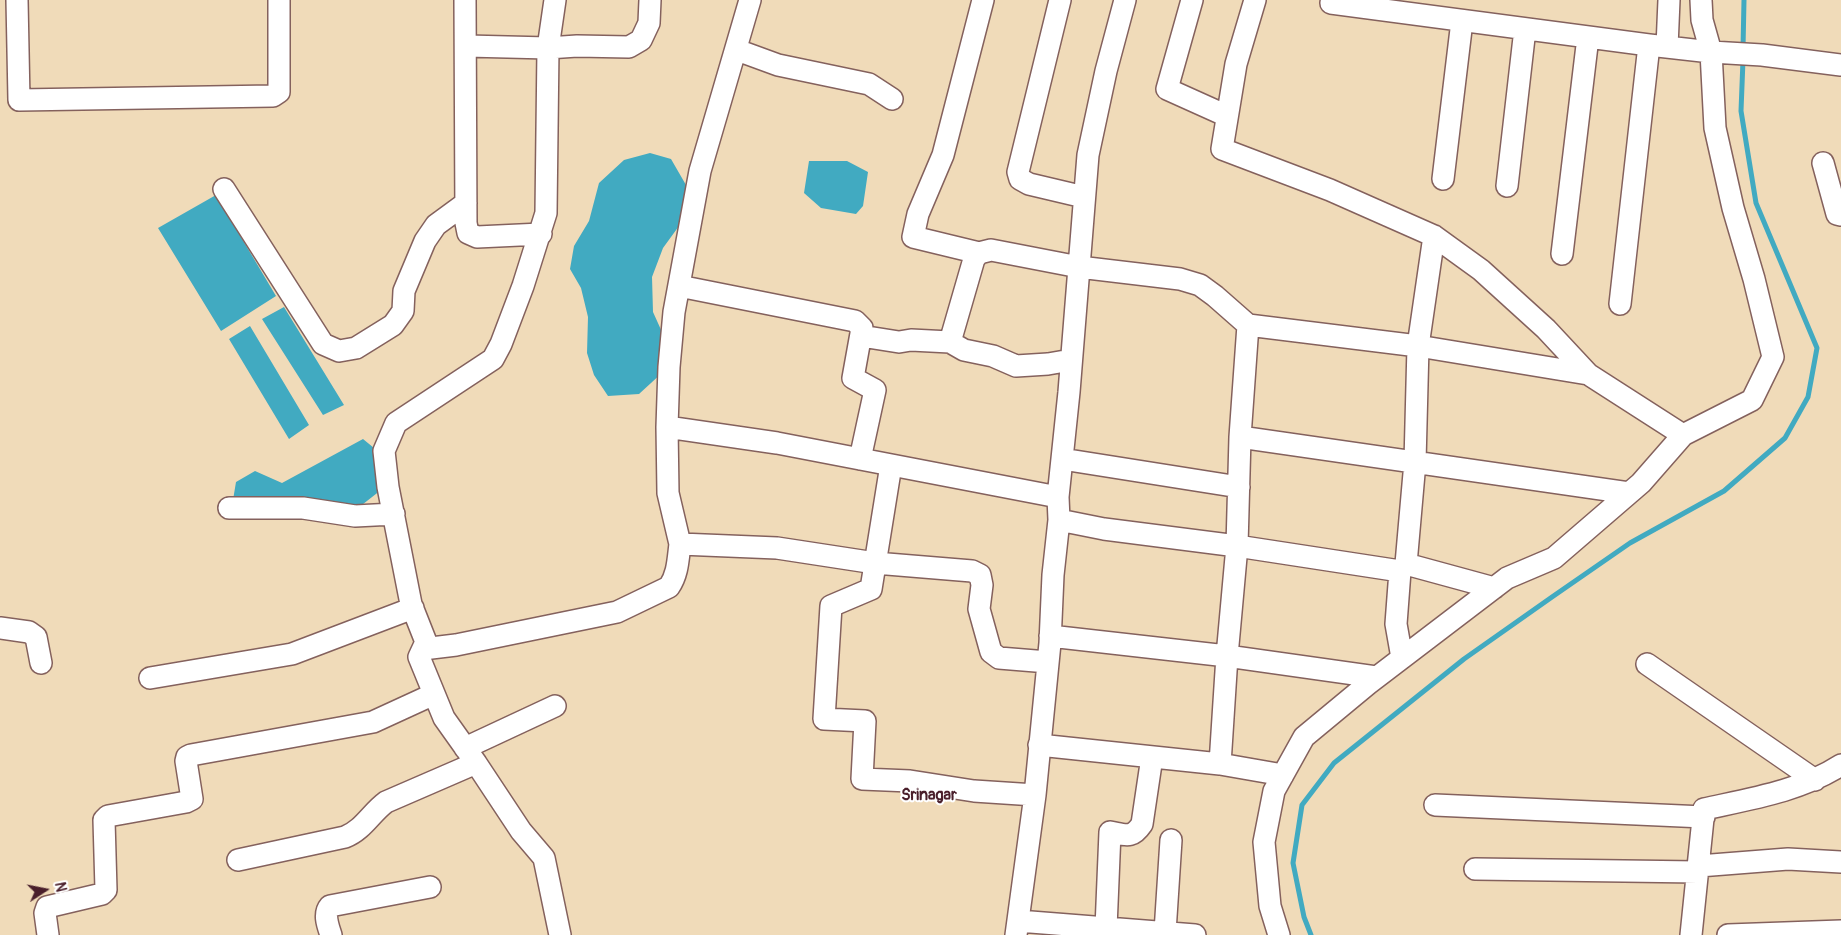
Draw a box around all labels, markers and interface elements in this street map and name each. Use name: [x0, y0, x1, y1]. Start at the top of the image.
district label: Srinagar: [901, 786, 957, 806]
north arrow: [20, 865, 70, 915]
text: N: [51, 881, 69, 893]

